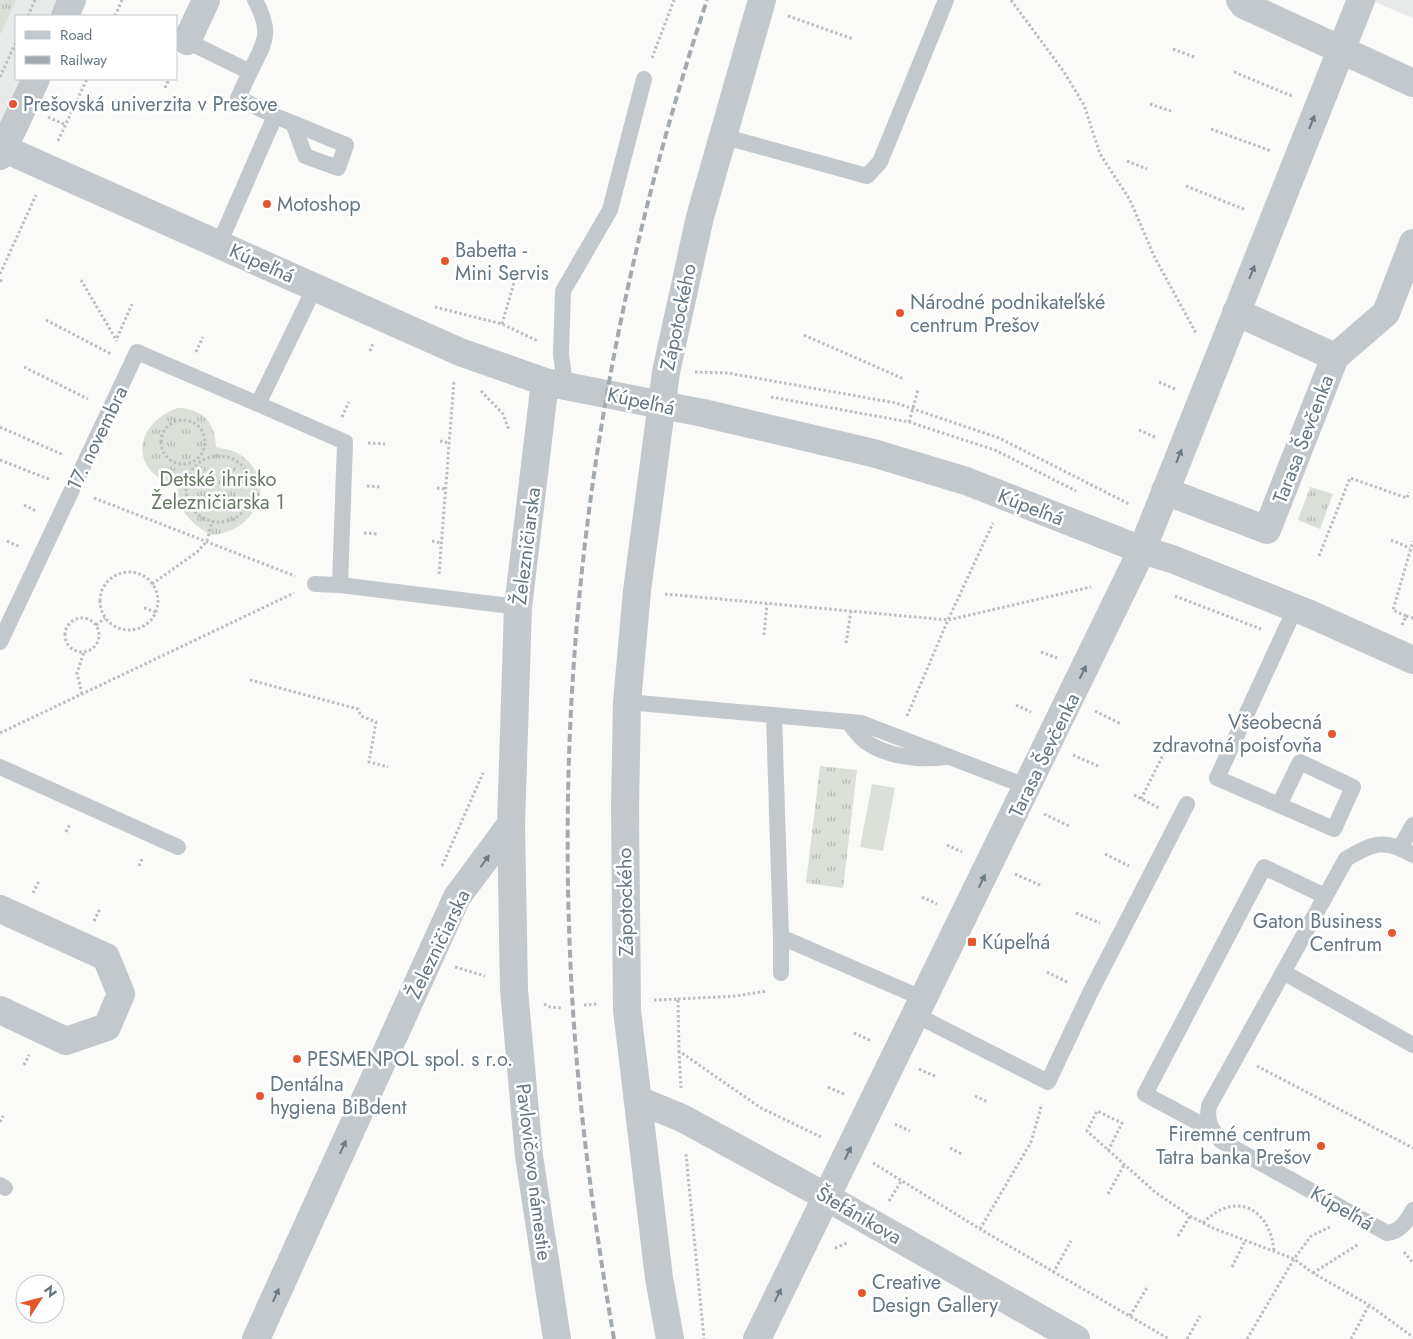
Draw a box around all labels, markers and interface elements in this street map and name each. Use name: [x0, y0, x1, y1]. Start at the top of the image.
legend: [15, 15, 178, 80]
text: Road: [60, 24, 92, 46]
text: Railway: [60, 49, 107, 71]
place label: Prešovská univerzita v Prešove: [23, 90, 277, 119]
marker: Prešovská univerzita v Prešove: [7, 98, 19, 110]
one-way arrow: [1309, 114, 1317, 129]
place label: Motoshop: [277, 190, 361, 219]
marker: Motoshop: [261, 198, 273, 210]
street label: Kúpeľná: [225, 236, 299, 291]
place label: Babetta - Mini Servis: [455, 236, 549, 288]
marker: Babetta - Mini Servis: [439, 255, 451, 267]
street label: Zápotockého: [653, 261, 704, 373]
one-way arrow: [1249, 265, 1256, 280]
place label: Národné podnikateľské centrum Prešov: [910, 288, 1105, 340]
marker: Národné podnikateľské centrum Prešov: [894, 307, 906, 319]
street label: Tarasa Ševčenka: [1266, 371, 1341, 508]
street label: Kúpeľná: [604, 380, 677, 423]
street label: 17. novembra: [60, 381, 135, 495]
one-way arrow: [1175, 448, 1183, 463]
park label: Detské ihrisko Železničiarska 1: [151, 465, 285, 517]
street label: Kúpeľná: [994, 482, 1068, 533]
street label: Železničiarska: [505, 486, 548, 607]
one-way arrow: [1080, 665, 1088, 679]
street label: Tarasa Ševčenka: [1002, 688, 1087, 822]
place label: Všeobecná zdravotná poisťovňa: [1152, 708, 1322, 760]
marker: Všeobecná zdravotná poisťovňa: [1326, 728, 1338, 740]
street label: Zápotockého: [610, 847, 641, 956]
one-way arrow: [480, 854, 490, 868]
one-way arrow: [978, 874, 986, 889]
street label: Železničiarska: [399, 885, 477, 1004]
place label: Gaton Business Centrum: [1253, 907, 1382, 959]
marker: Gaton Business Centrum: [1386, 927, 1398, 939]
place label: Kúpeľná: [982, 928, 1050, 957]
marker: Kúpeľná: [966, 936, 978, 948]
place label: PESMENPOL spol. s r.o.: [307, 1045, 513, 1074]
marker: PESMENPOL spol. s r.o.: [291, 1053, 303, 1065]
place label: Dentálna hygiena BiBdent: [270, 1070, 407, 1122]
street label: Pavlovičovo námestie: [508, 1082, 559, 1262]
marker: Dentálna hygiena BiBdent: [254, 1090, 266, 1102]
place label: Firemné centrum Tatra banka Prešov: [1156, 1120, 1311, 1172]
one-way arrow: [340, 1140, 348, 1154]
marker: Firemné centrum Tatra banka Prešov: [1315, 1140, 1327, 1152]
one-way arrow: [845, 1146, 853, 1160]
street label: Štefánikova: [810, 1179, 907, 1252]
street label: Kúpeľná: [1305, 1179, 1379, 1238]
place label: Creative Design Gallery: [872, 1268, 998, 1320]
north arrow: [15, 1274, 65, 1324]
text: N: [39, 1281, 62, 1302]
marker: Creative Design Gallery: [856, 1287, 868, 1299]
one-way arrow: [272, 1288, 280, 1302]
one-way arrow: [774, 1288, 782, 1302]

